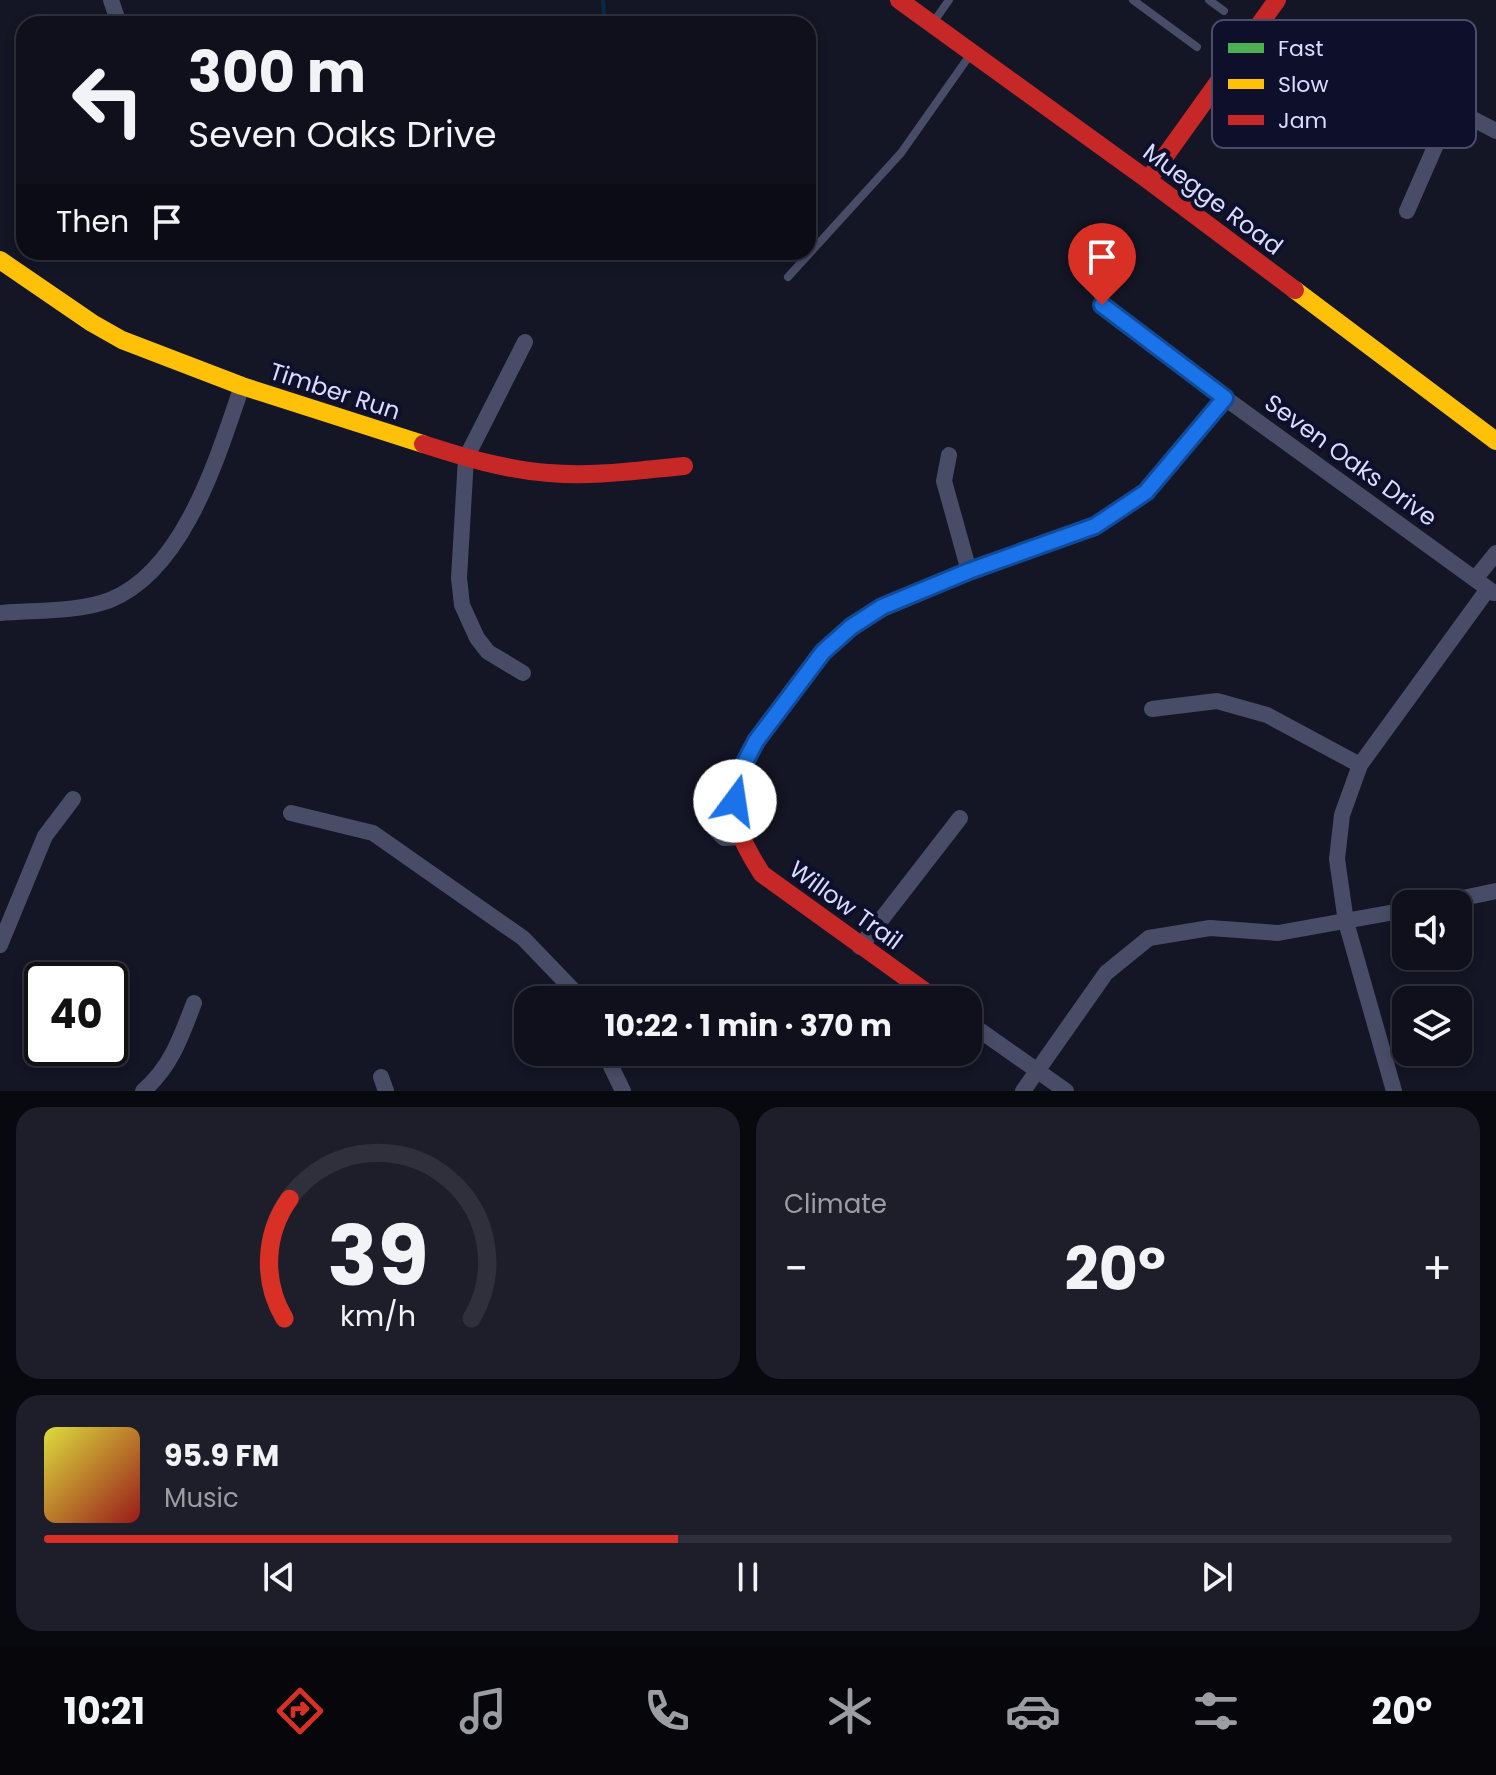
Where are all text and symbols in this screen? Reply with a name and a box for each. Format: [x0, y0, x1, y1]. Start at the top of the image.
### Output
legend [1212, 20, 1476, 148]
text: 300 m [188, 33, 366, 112]
text: Fast [1278, 33, 1323, 64]
icon: left [56, 48, 160, 152]
text: Slow [1278, 69, 1328, 100]
text: Jam [1278, 105, 1327, 136]
text: Seven Oaks Drive [188, 109, 496, 160]
street label: Muegge Road [1136, 136, 1290, 262]
text: Then [56, 200, 129, 243]
icon: arrive [145, 200, 189, 244]
pin [1068, 223, 1136, 305]
icon: arrive [1080, 235, 1124, 279]
street label: Timber Run [266, 354, 404, 428]
street label: Seven Oaks Drive [1258, 386, 1444, 534]
position arrow [693, 759, 777, 843]
street label: Willow Trail [783, 853, 909, 957]
map controls [1392, 890, 1472, 1066]
button: sound [1392, 890, 1472, 970]
speed limit sign: 40 [24, 962, 128, 1066]
button: layers [1392, 986, 1472, 1066]
text: 10:22 · 1 min · 370 m [604, 1004, 892, 1047]
text: Climate [784, 1186, 887, 1222]
text: 39 [327, 1198, 429, 1314]
text: 20° [1065, 1227, 1166, 1311]
text: − [784, 1238, 808, 1299]
text: + [1422, 1238, 1452, 1299]
text: km/h [340, 1296, 416, 1336]
text: 95.9 FM [164, 1434, 279, 1477]
text: Music [164, 1480, 239, 1516]
icon: previous [257, 1555, 301, 1599]
icon: pause [726, 1555, 770, 1599]
icon: next [1195, 1555, 1239, 1599]
icon: directions [272, 1683, 328, 1739]
icon: music [455, 1683, 511, 1739]
icon: phone [639, 1683, 695, 1739]
icon: climate [822, 1683, 878, 1739]
icon: car [1005, 1683, 1061, 1739]
icon: filters [1188, 1683, 1244, 1739]
text: 10:21 [64, 1686, 145, 1737]
text: 20° [1372, 1686, 1432, 1737]

